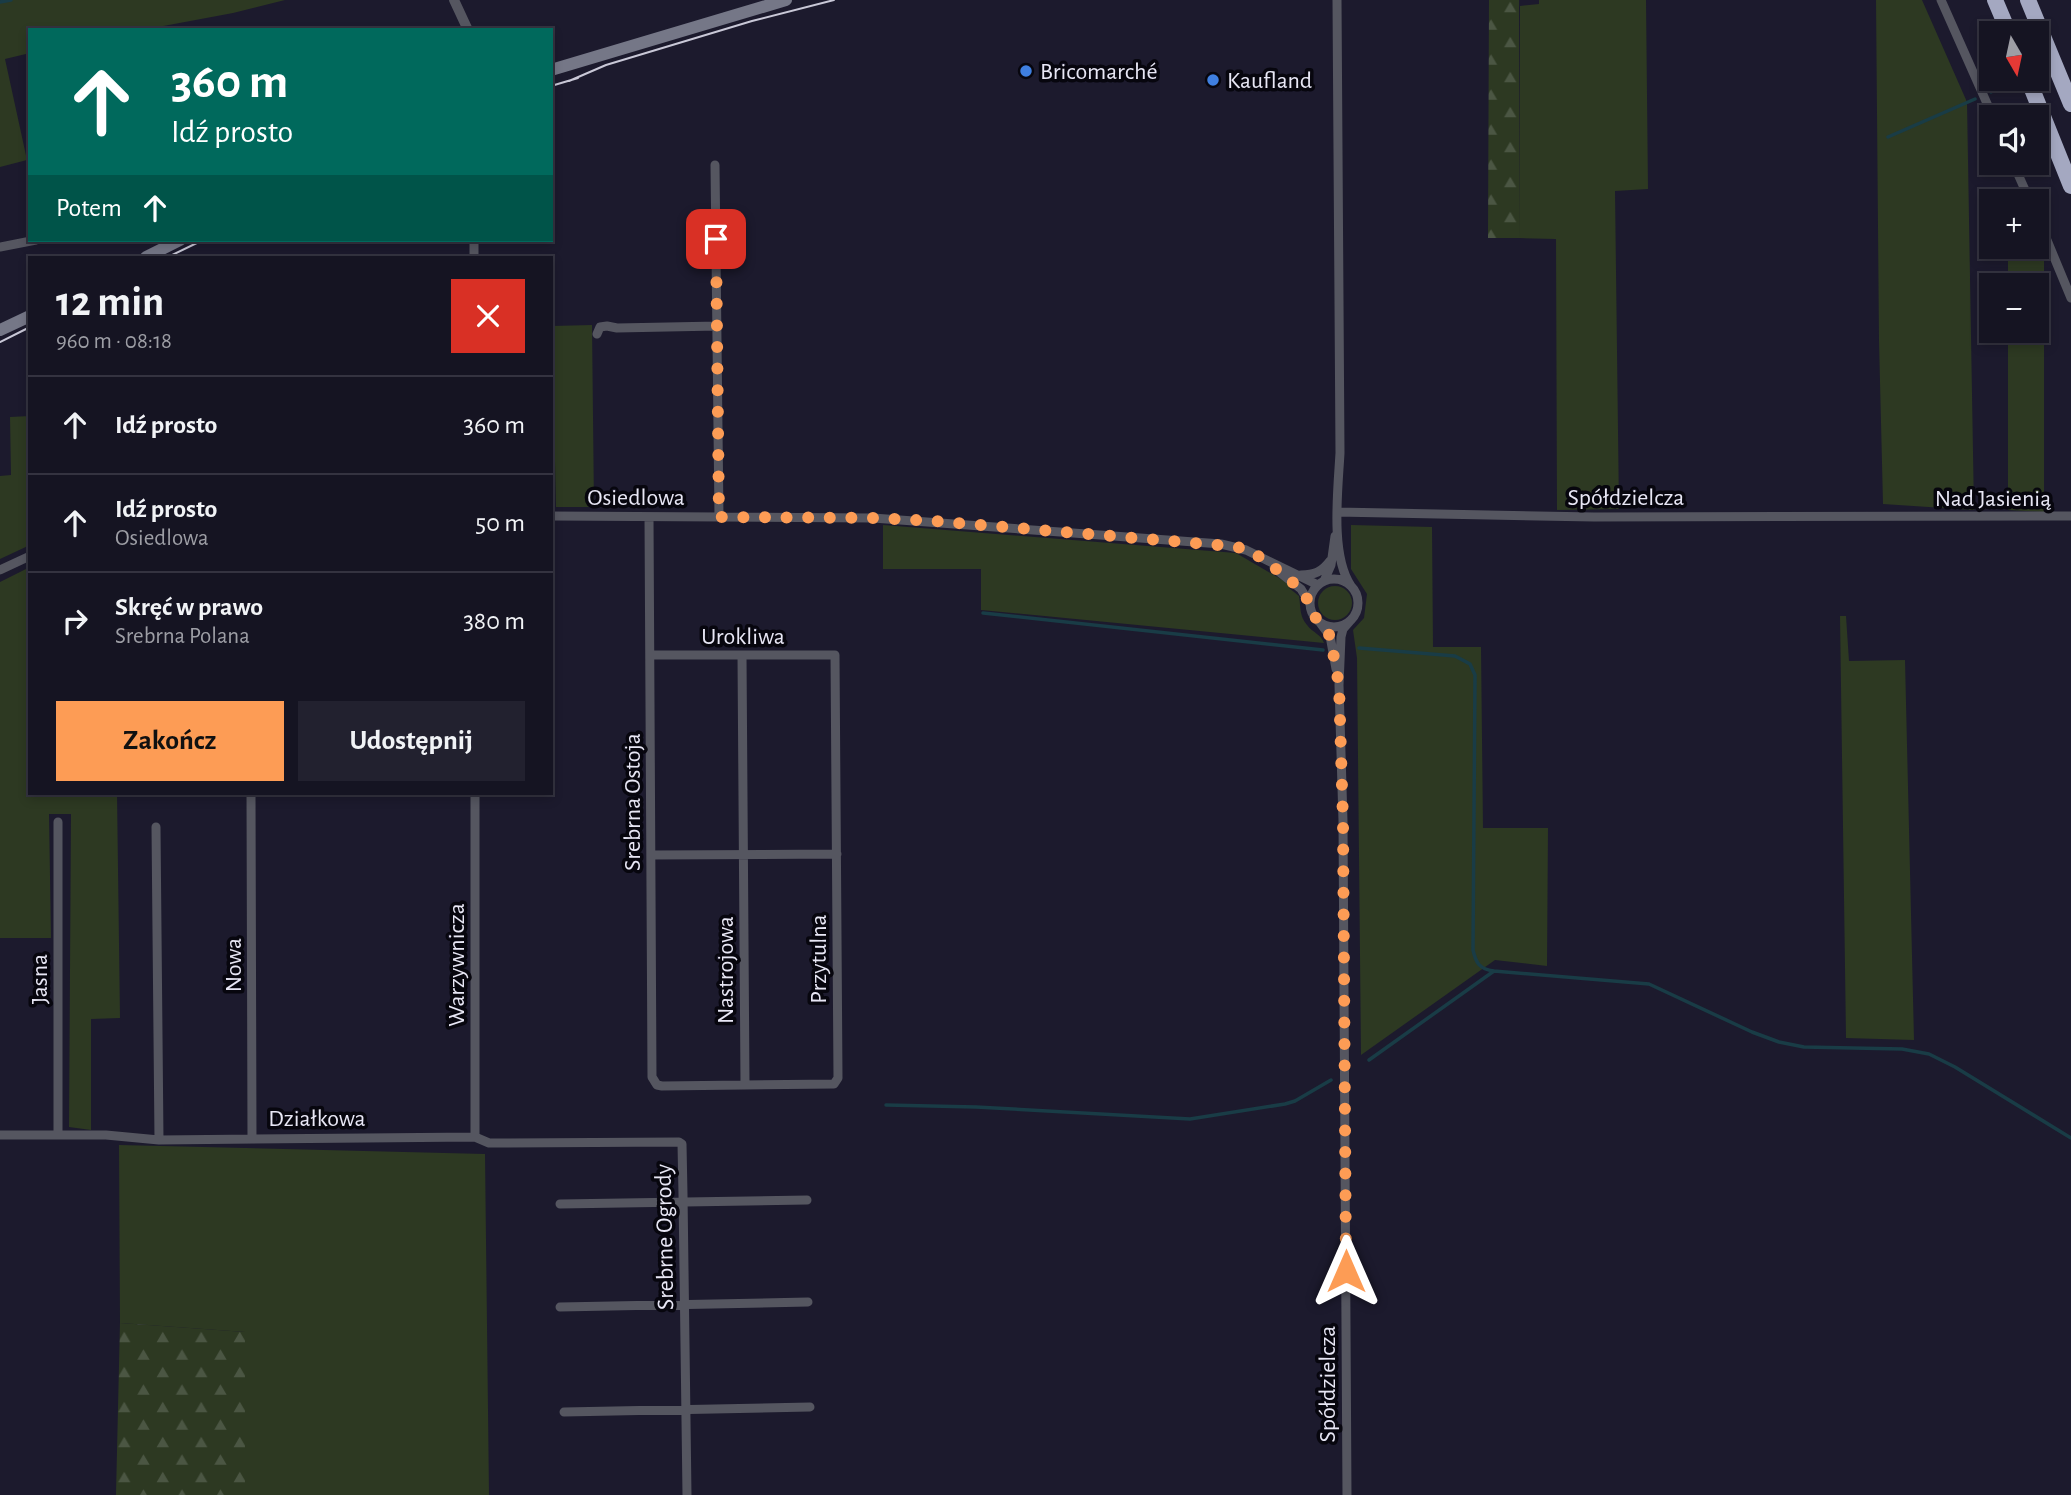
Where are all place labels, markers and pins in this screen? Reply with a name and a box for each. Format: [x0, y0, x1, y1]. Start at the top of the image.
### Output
place label: Bricomarché [1040, 60, 1158, 84]
marker: Bricomarché [1018, 63, 1034, 79]
place label: Kaufland [1227, 69, 1312, 93]
marker: Kaufland [1205, 72, 1221, 88]
pin [686, 209, 746, 269]

